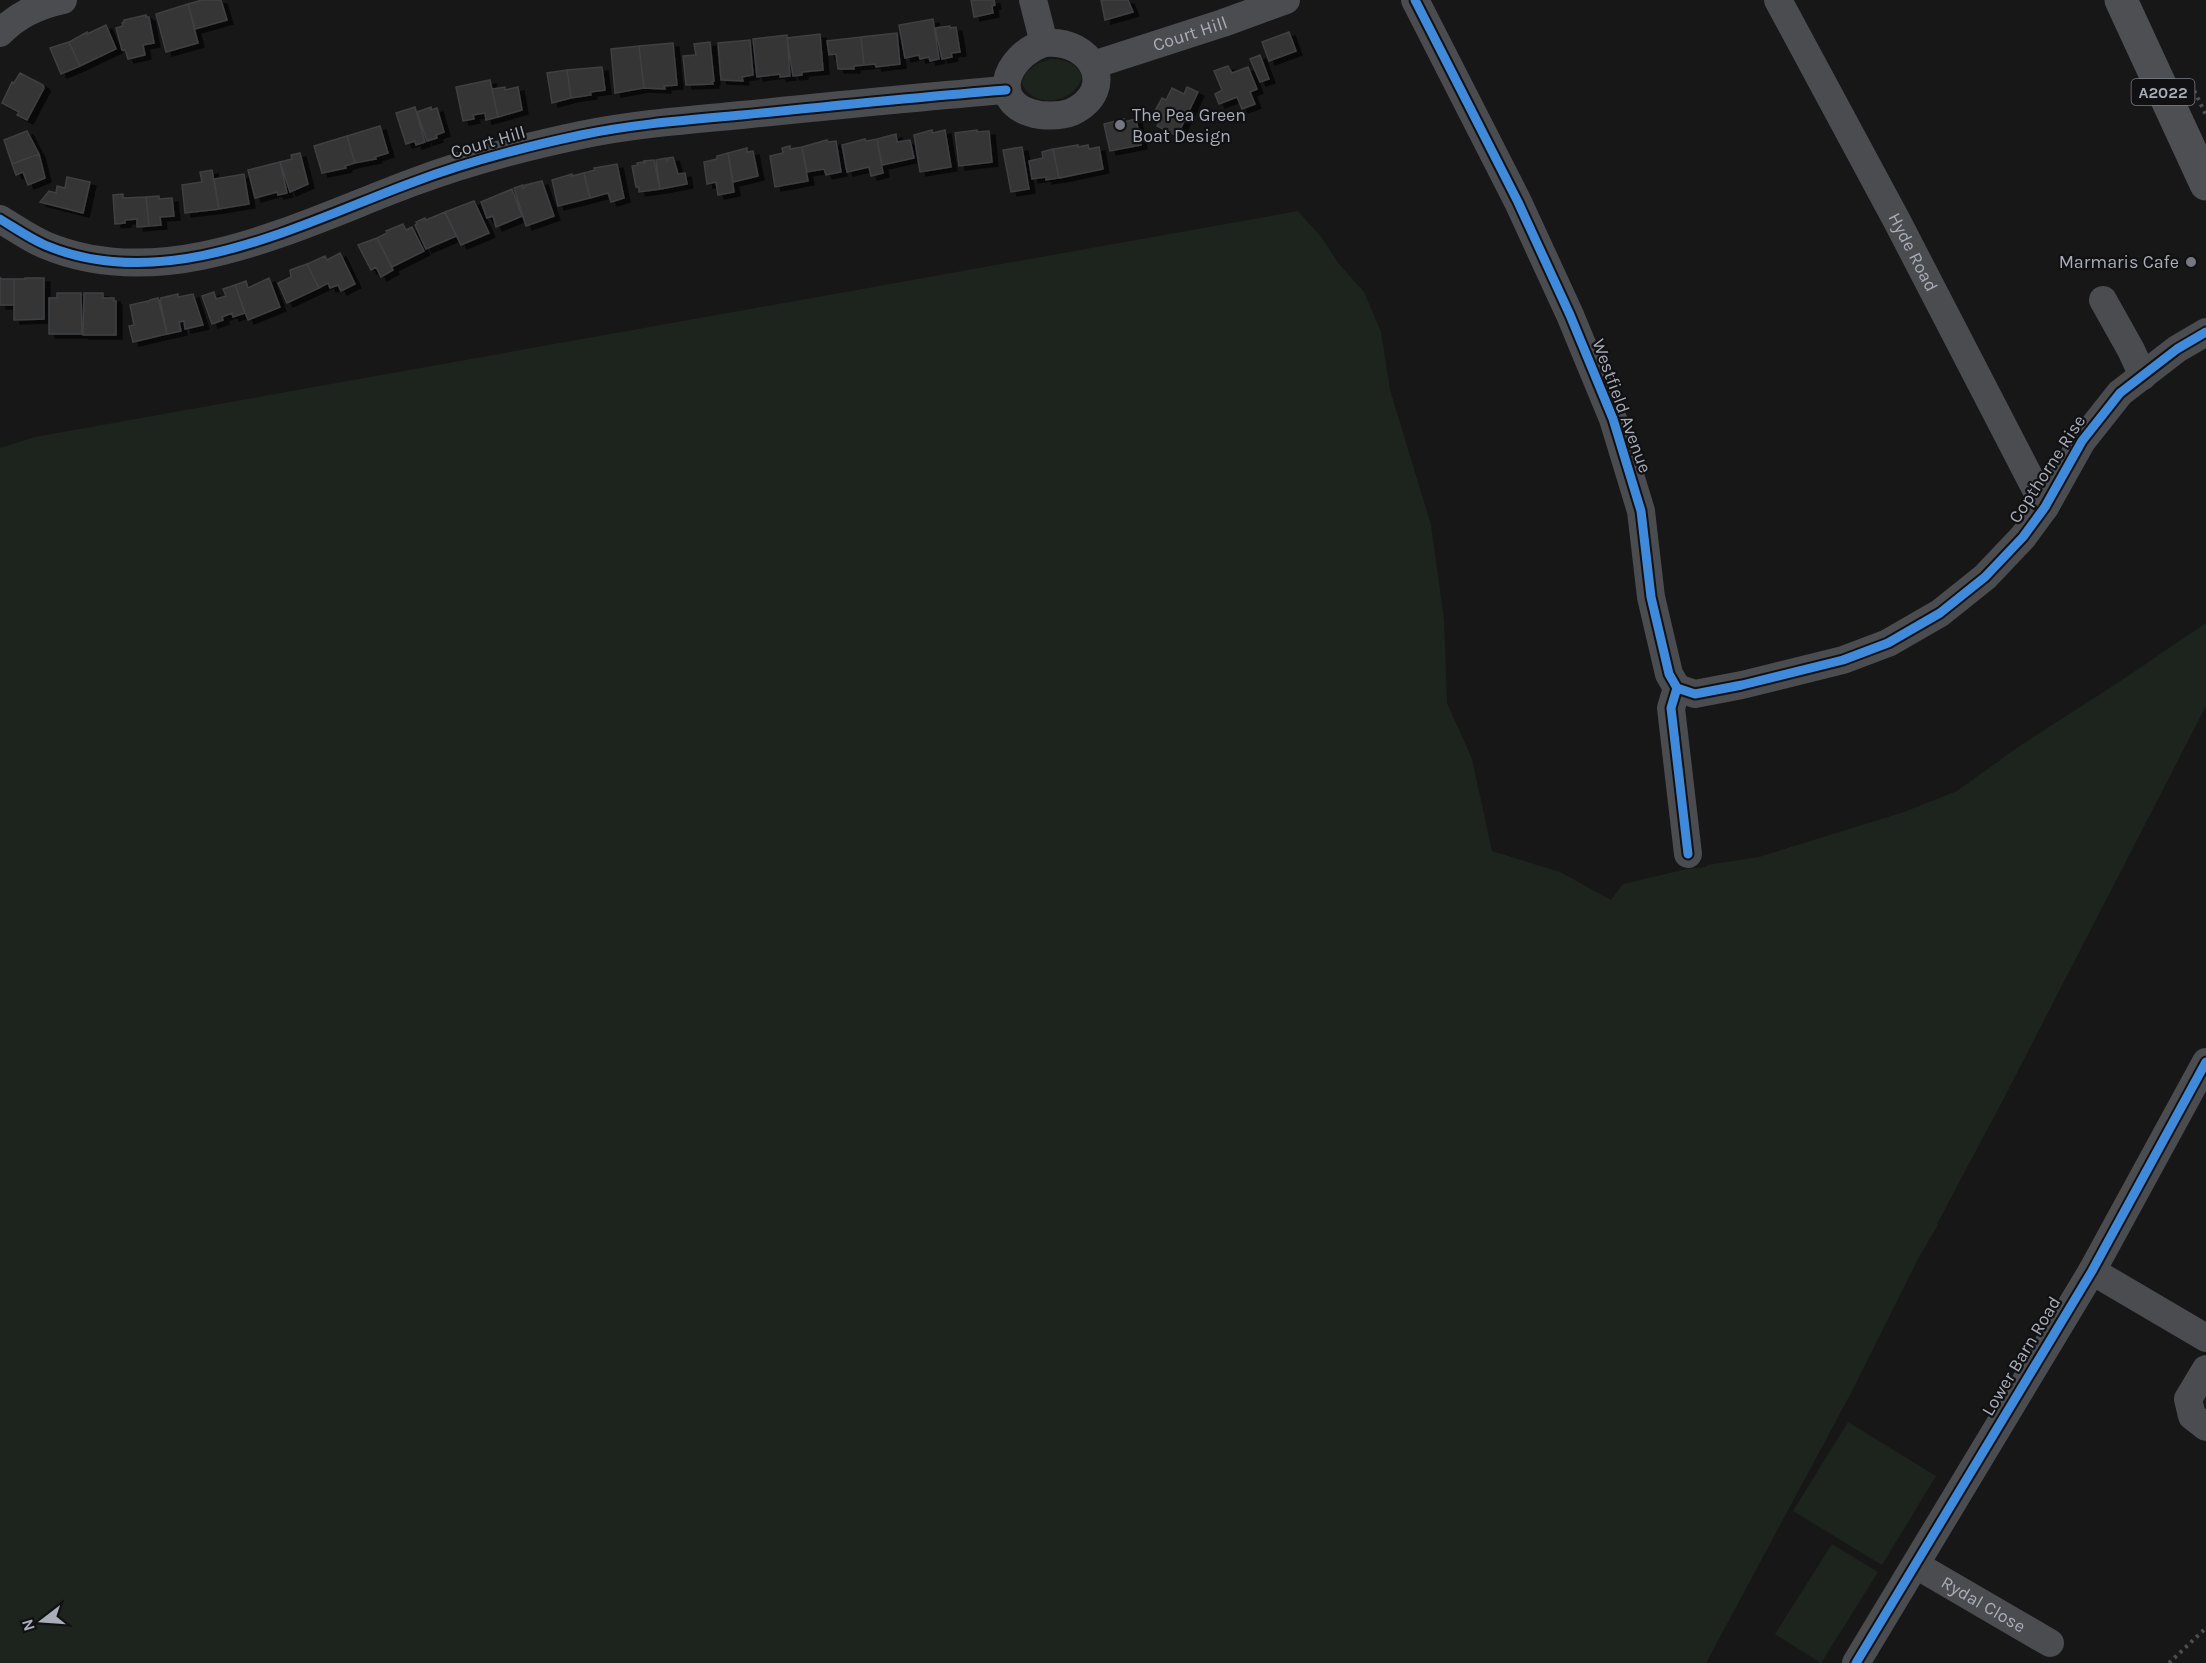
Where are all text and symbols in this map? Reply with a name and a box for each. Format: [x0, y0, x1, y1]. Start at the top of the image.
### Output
street label: Court Hill [1150, 11, 1230, 56]
road number: A2022 [2132, 79, 2194, 105]
place label: The Pea Green Boat Design [1132, 104, 1246, 147]
marker: The Pea Green Boat Design [1113, 118, 1127, 132]
street label: Court Hill [448, 121, 528, 163]
street label: Hyde Road [1883, 209, 1943, 295]
place label: Marmaris Cafe [2059, 251, 2179, 273]
marker: Marmaris Cafe [2184, 255, 2198, 269]
street label: Westfield Avenue [1588, 336, 1656, 476]
street label: Copthorne Rise [2004, 411, 2090, 527]
street label: Lower Barn Road [1977, 1292, 2065, 1420]
street label: Rydal Close [1937, 1571, 2030, 1637]
north arrow [12, 1591, 72, 1651]
text: N [17, 1617, 39, 1634]

